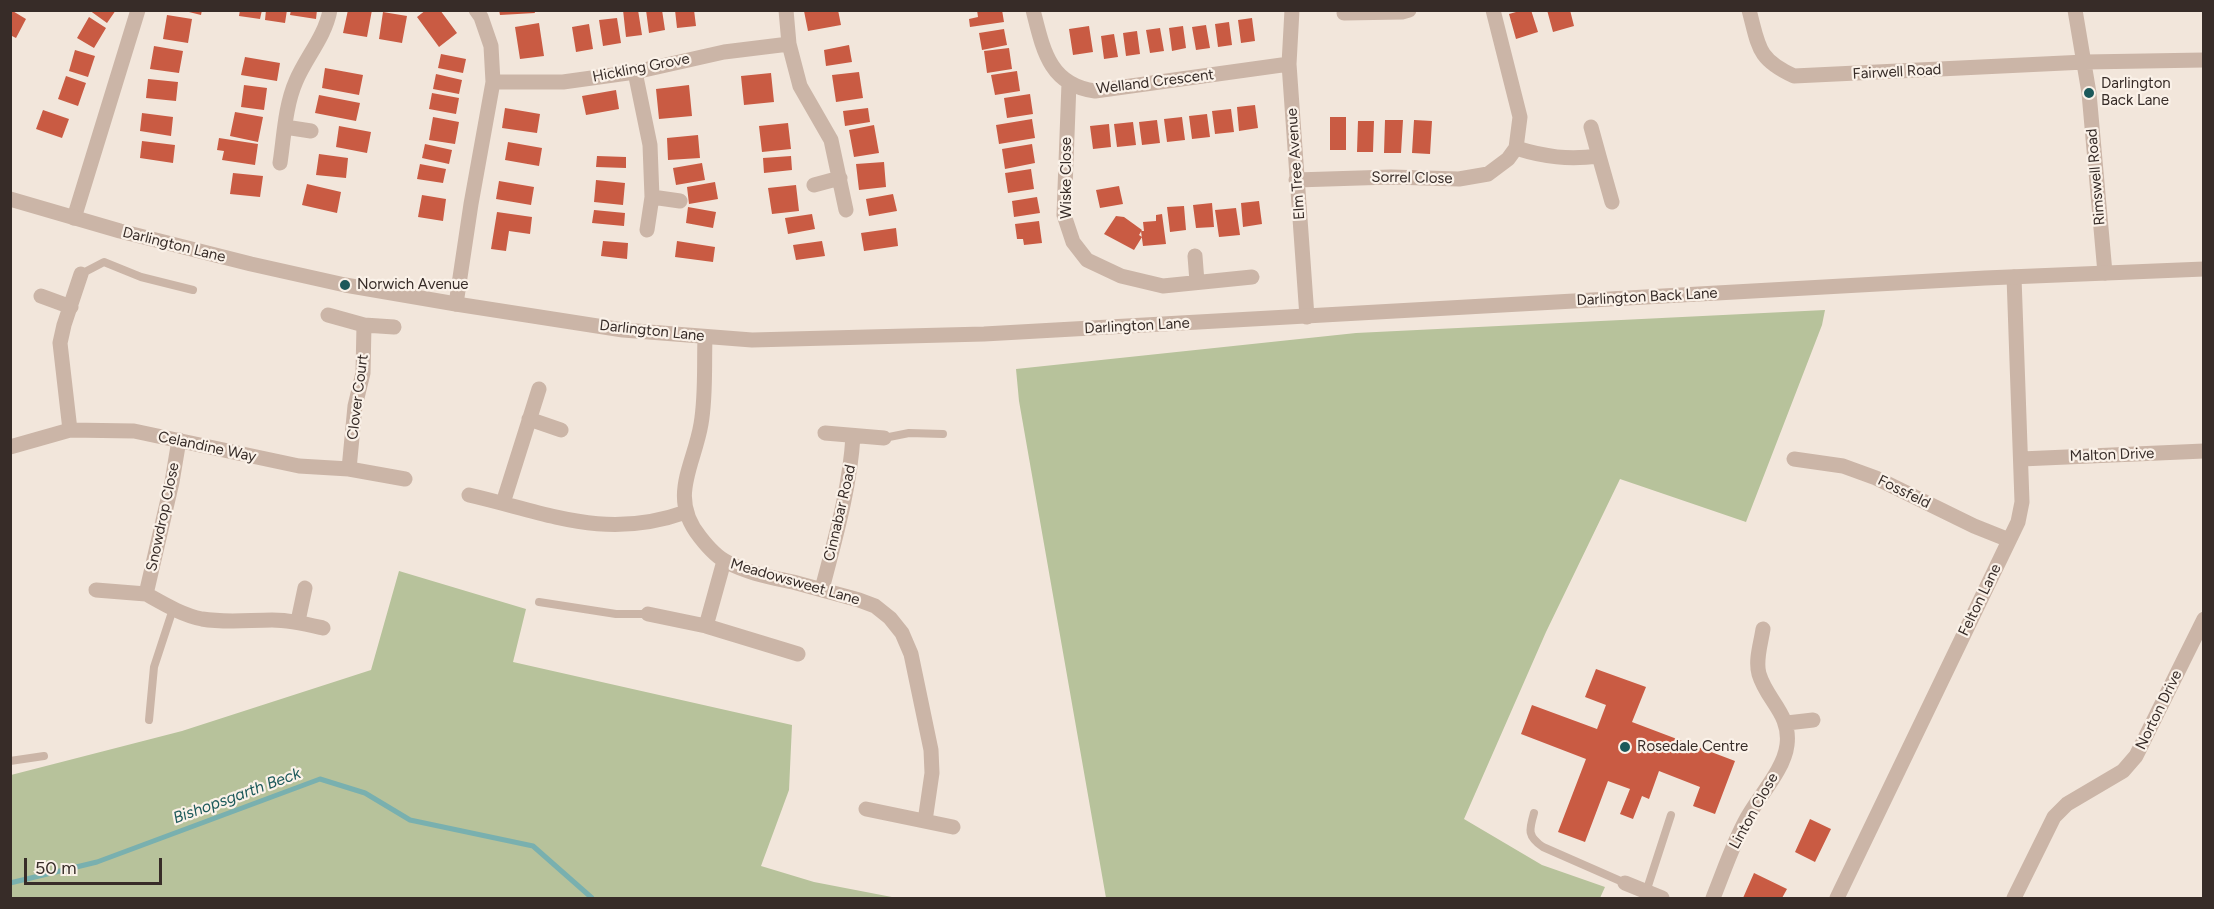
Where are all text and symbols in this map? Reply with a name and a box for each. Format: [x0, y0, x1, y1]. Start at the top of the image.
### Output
street label: Hickling Grove [591, 50, 691, 86]
street label: Fairwell Road [1852, 61, 1942, 83]
street label: Welland Crescent [1095, 66, 1215, 98]
place label: Darlington Back Lane [2101, 75, 2171, 110]
marker: Darlington Back Lane [2082, 86, 2096, 100]
street label: Elm Tree Avenue [1283, 107, 1309, 221]
street label: Rimswell Road [2083, 128, 2109, 226]
street label: Wiske Close [1058, 137, 1076, 219]
street label: Sorrel Close [1371, 168, 1453, 188]
street label: Darlington Lane [121, 224, 227, 266]
place label: Norwich Avenue [357, 276, 469, 294]
marker: Norwich Avenue [338, 278, 352, 292]
street label: Darlington Back Lane [1576, 284, 1718, 310]
street label: Darlington Lane [1084, 314, 1190, 338]
street label: Darlington Lane [599, 317, 705, 345]
street label: Clover Court [344, 353, 372, 441]
street label: Celandine Way [156, 428, 258, 466]
street label: Malton Drive [2069, 445, 2155, 465]
street label: Snowdrop Close [143, 461, 183, 573]
street label: Cinnabar Road [820, 463, 860, 563]
street label: Fossfeld [1875, 472, 1933, 512]
street label: Meadowsweet Lane [728, 555, 862, 609]
street label: Felton Lane [1955, 561, 2005, 639]
street label: Norton Drive [2132, 667, 2186, 753]
place label: Rosedale Centre [1637, 738, 1748, 756]
marker: Rosedale Centre [1618, 740, 1632, 754]
water label: Bishopsgarth Beck [171, 764, 303, 828]
street label: Linton Close [1726, 770, 1782, 852]
scale bar [27, 846, 165, 884]
text: 50 m [35, 857, 77, 879]

